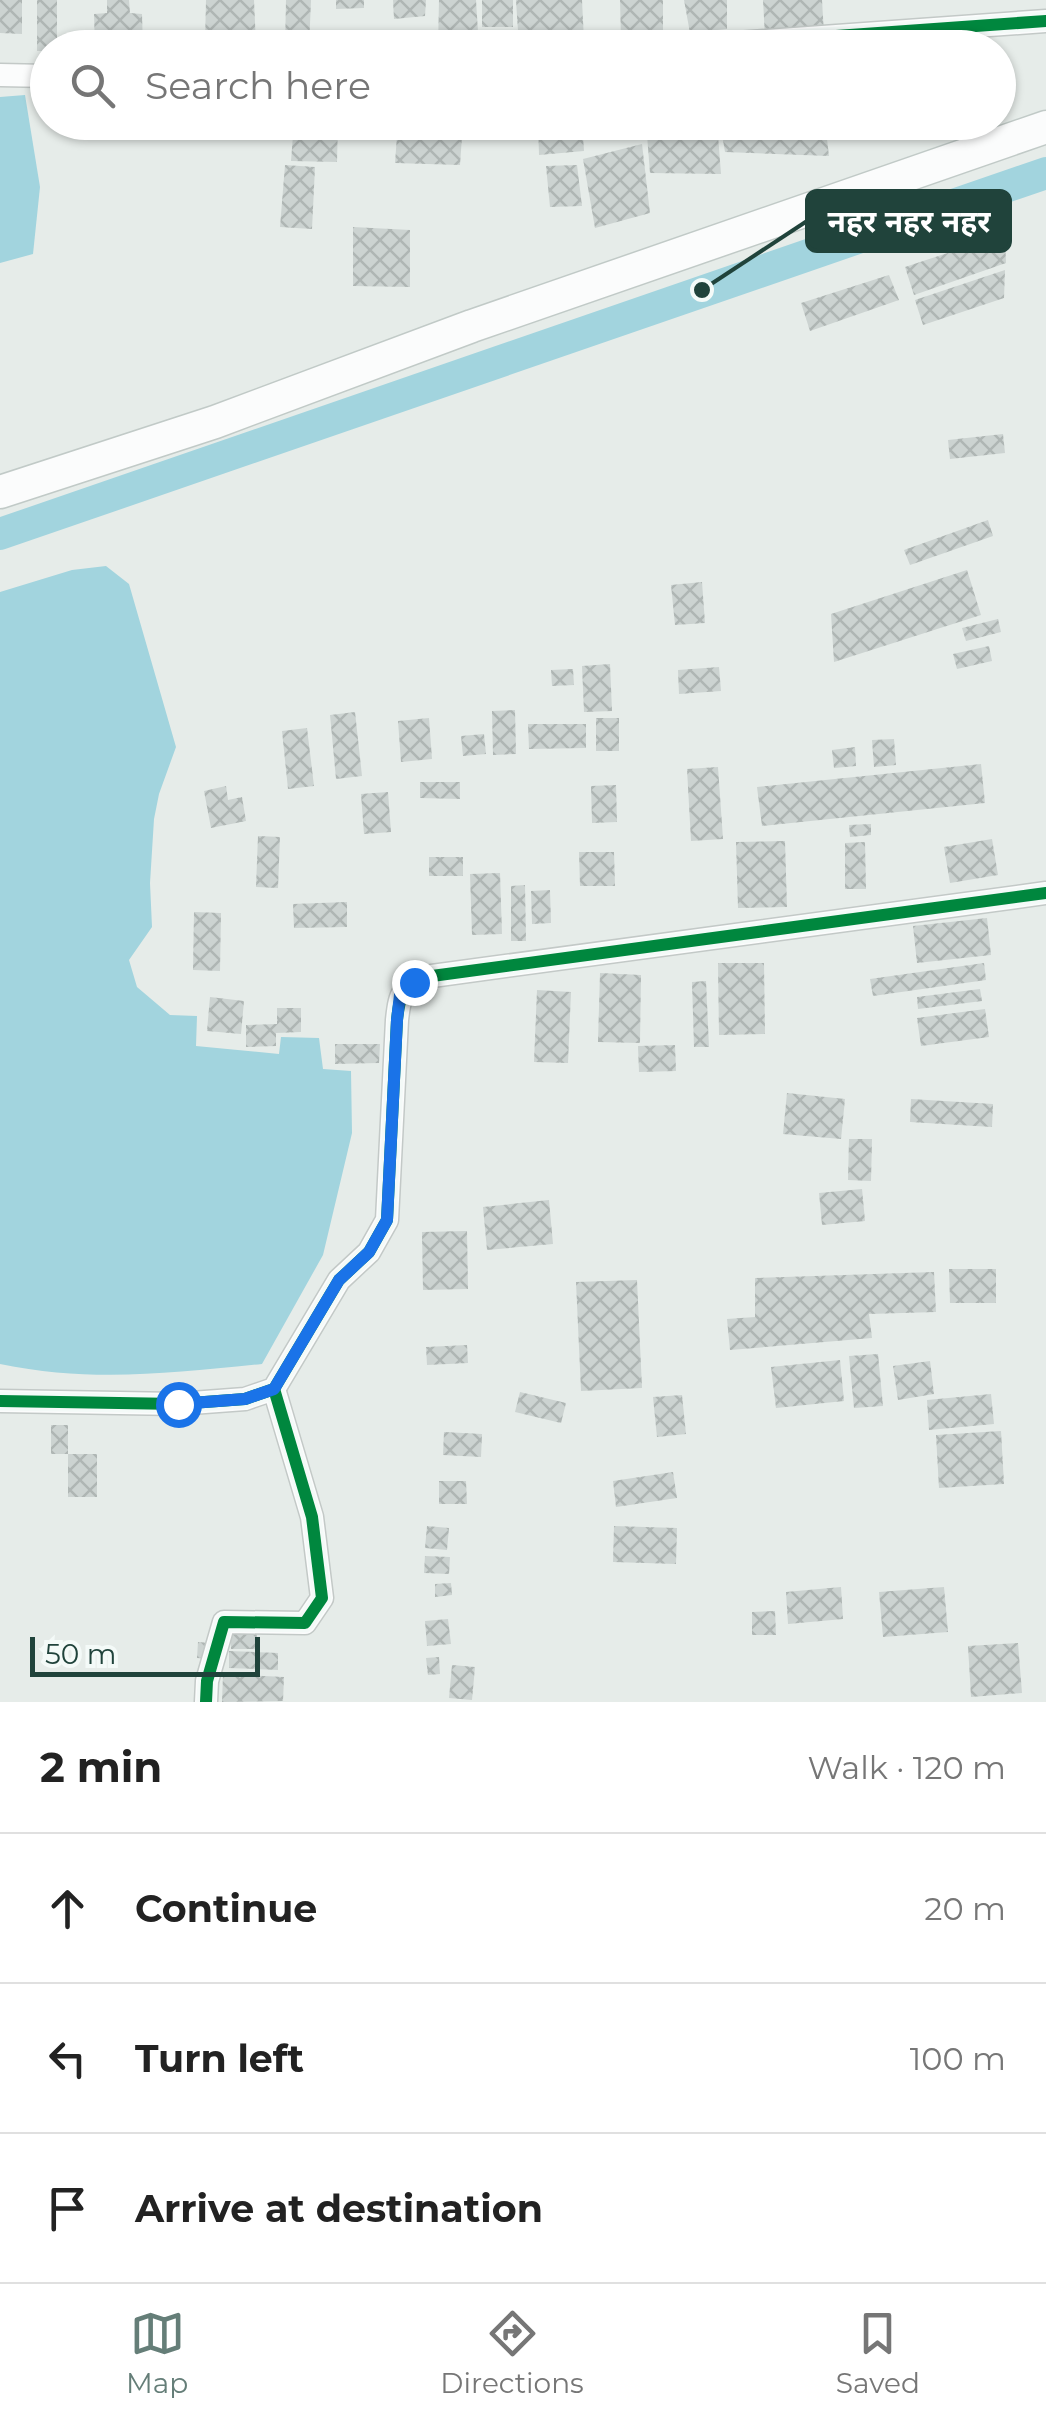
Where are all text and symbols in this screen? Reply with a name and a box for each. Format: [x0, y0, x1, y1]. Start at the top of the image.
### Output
search box [30, 30, 1016, 140]
icon: search [65, 58, 120, 113]
text: Search here [145, 62, 371, 109]
callout: नहर नहर नहर [807, 191, 1010, 251]
text: नहर नहर नहर [828, 203, 991, 240]
route end [392, 960, 438, 1006]
route start [156, 1382, 202, 1428]
scale bar [30, 1632, 260, 1676]
text: 50 m [45, 1637, 116, 1671]
text: 2 min [40, 1741, 162, 1793]
text: Walk · 120 m [808, 1748, 1006, 1787]
icon: ahead [40, 1881, 95, 1936]
text: Continue [135, 1885, 317, 1932]
text: 20 m [924, 1889, 1006, 1928]
icon: left [40, 2031, 95, 2086]
text: Turn left [135, 2035, 304, 2082]
text: 100 m [910, 2039, 1006, 2078]
icon: arrive [40, 2181, 95, 2236]
text: Arrive at destination [135, 2185, 543, 2232]
tab: Map [126, 2306, 188, 2400]
tab: Directions [440, 2306, 584, 2400]
tab: Saved [836, 2306, 920, 2400]

